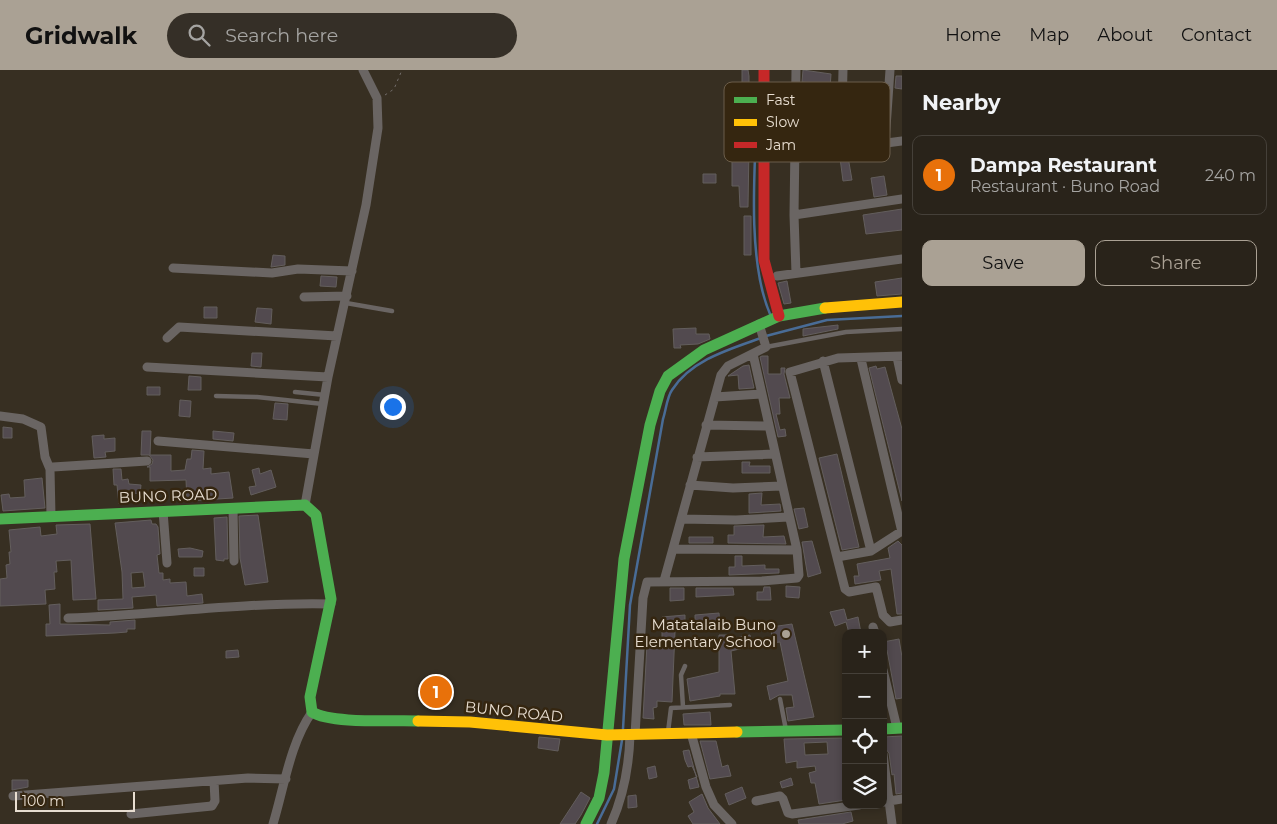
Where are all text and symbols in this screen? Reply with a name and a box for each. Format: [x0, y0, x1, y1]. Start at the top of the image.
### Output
search box [167, 13, 517, 58]
text: Gridwalk [25, 21, 137, 50]
icon: search [185, 21, 213, 49]
text: Search here [225, 24, 338, 47]
text: Home [945, 24, 1001, 46]
text: Map [1029, 24, 1069, 46]
text: About [1097, 24, 1153, 46]
text: Contact [1181, 24, 1252, 46]
legend [724, 82, 890, 162]
text: Nearby [922, 90, 1001, 115]
text: Fast [766, 91, 796, 109]
text: Slow [766, 113, 800, 131]
text: Jam [765, 136, 796, 154]
text: Dampa Restaurant [970, 154, 1157, 177]
text: 1 [936, 166, 942, 185]
text: 240 m [1205, 166, 1256, 185]
text: Restaurant · Buno Road [970, 177, 1160, 196]
button: Save [922, 240, 1085, 286]
button: Share [1095, 240, 1257, 286]
your location [380, 394, 406, 420]
street label: BUNO ROAD [119, 484, 217, 507]
place label: Matatalaib Buno Elementary School [635, 615, 776, 651]
marker: Matatalaib Buno Elementary School [780, 628, 792, 640]
map controls [842, 629, 887, 809]
button: + [842, 629, 887, 674]
pin: 1 [420, 673, 452, 711]
button: − [842, 674, 887, 719]
street label: BUNO ROAD [464, 697, 564, 726]
button: locate [842, 719, 887, 764]
button: layers [842, 764, 887, 809]
scale bar [15, 789, 135, 812]
text: 100 m [22, 792, 64, 810]

